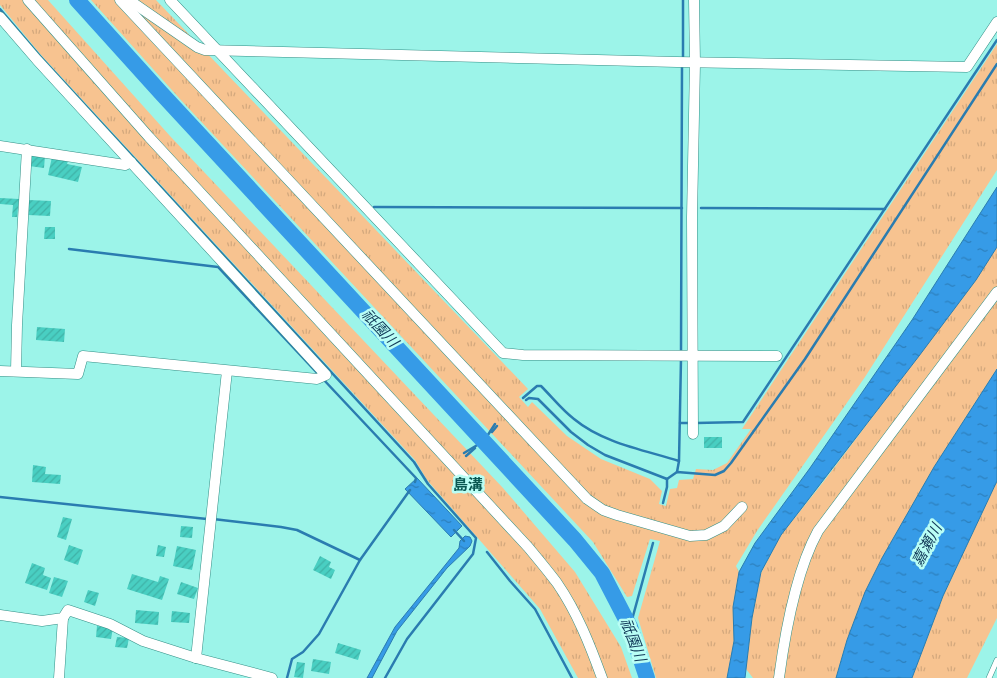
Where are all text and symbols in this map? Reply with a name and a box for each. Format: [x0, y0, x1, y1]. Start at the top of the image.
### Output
water label: 祇園川 [359, 305, 404, 351]
district label: 島溝 [453, 475, 483, 493]
water label: 嘉瀬川 [908, 519, 946, 569]
water label: 祇園川 [617, 615, 651, 666]

